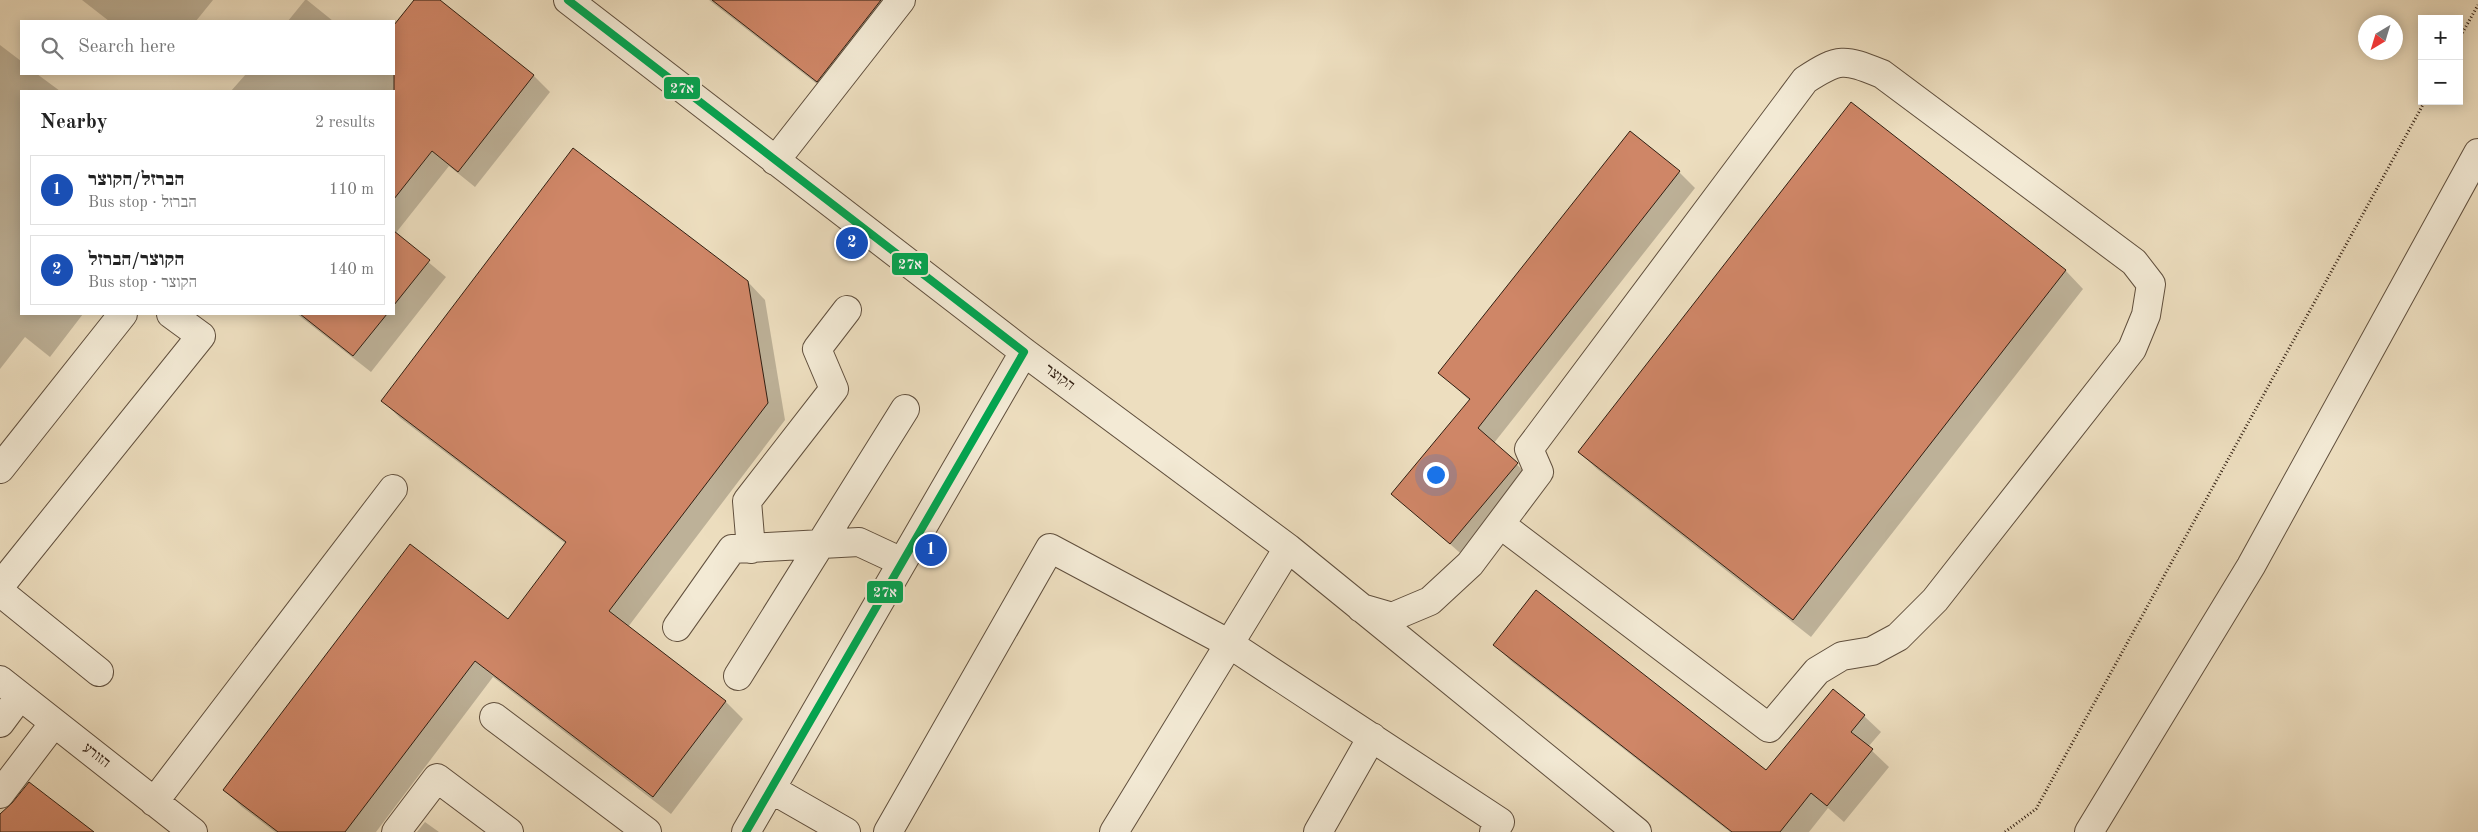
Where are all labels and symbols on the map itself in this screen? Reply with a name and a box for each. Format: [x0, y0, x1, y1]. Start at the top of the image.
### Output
north arrow [2358, 15, 2403, 60]
line badge: 27א [663, 76, 701, 100]
text: 27א [670, 82, 694, 96]
pin: 2 [836, 224, 868, 262]
line badge: 27א [891, 252, 929, 276]
text: 27א [898, 258, 922, 272]
street label: הקוצר [1041, 362, 1077, 394]
your location [1423, 462, 1449, 488]
pin: 1 [915, 531, 947, 569]
line badge: 27א [866, 580, 904, 604]
text: 27א [873, 586, 897, 600]
street label: הזורע [79, 741, 113, 771]

